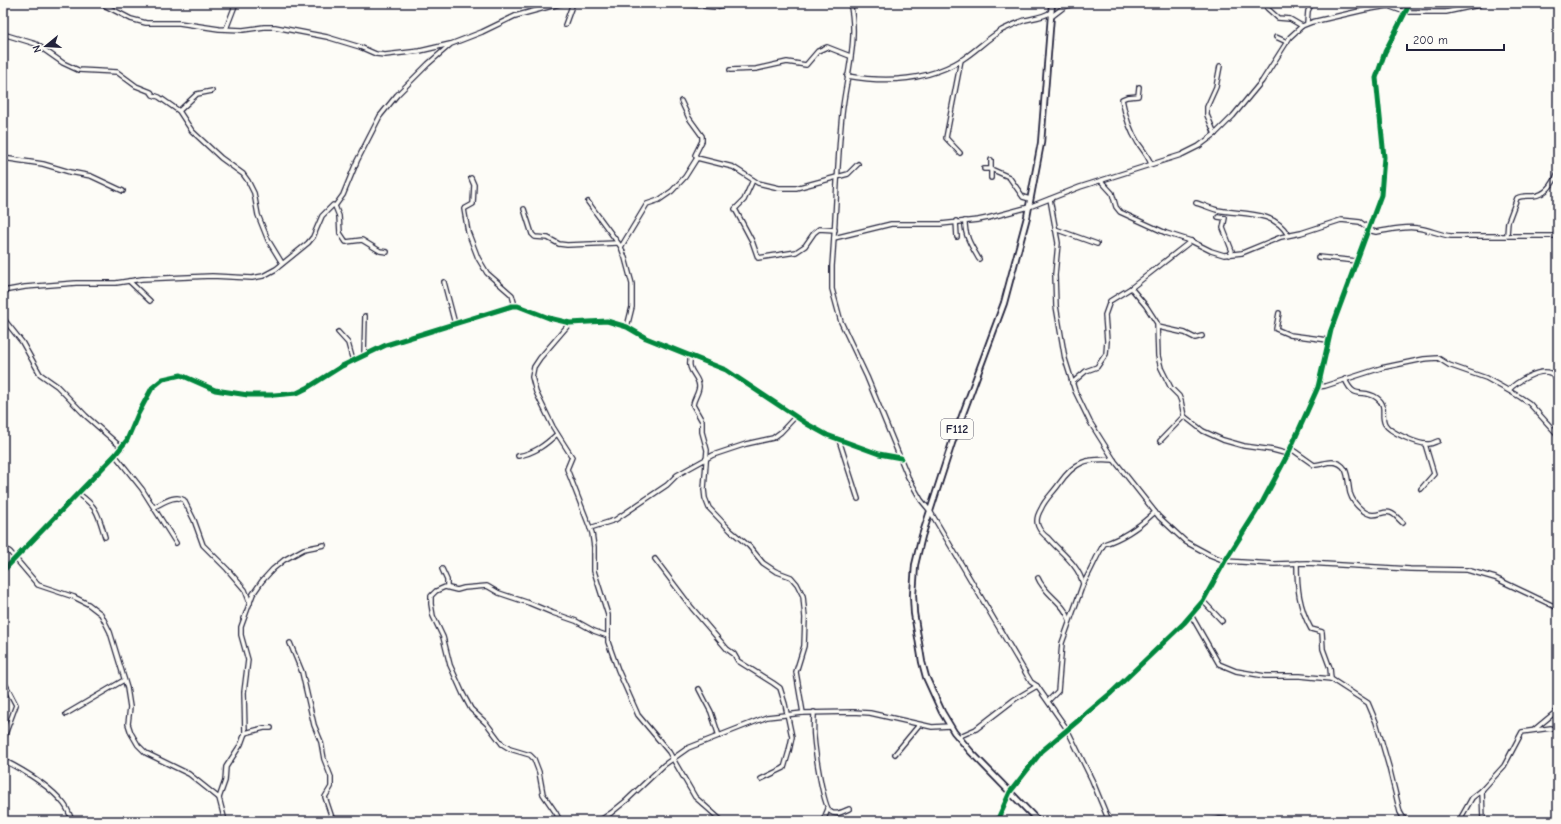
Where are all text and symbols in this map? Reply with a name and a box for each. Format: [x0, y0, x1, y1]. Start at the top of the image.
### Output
north arrow [26, 26, 66, 66]
scale bar [1407, 26, 1504, 52]
text: 200 m [1413, 33, 1448, 47]
text: N [30, 44, 44, 54]
road number: F112 [941, 419, 973, 439]

